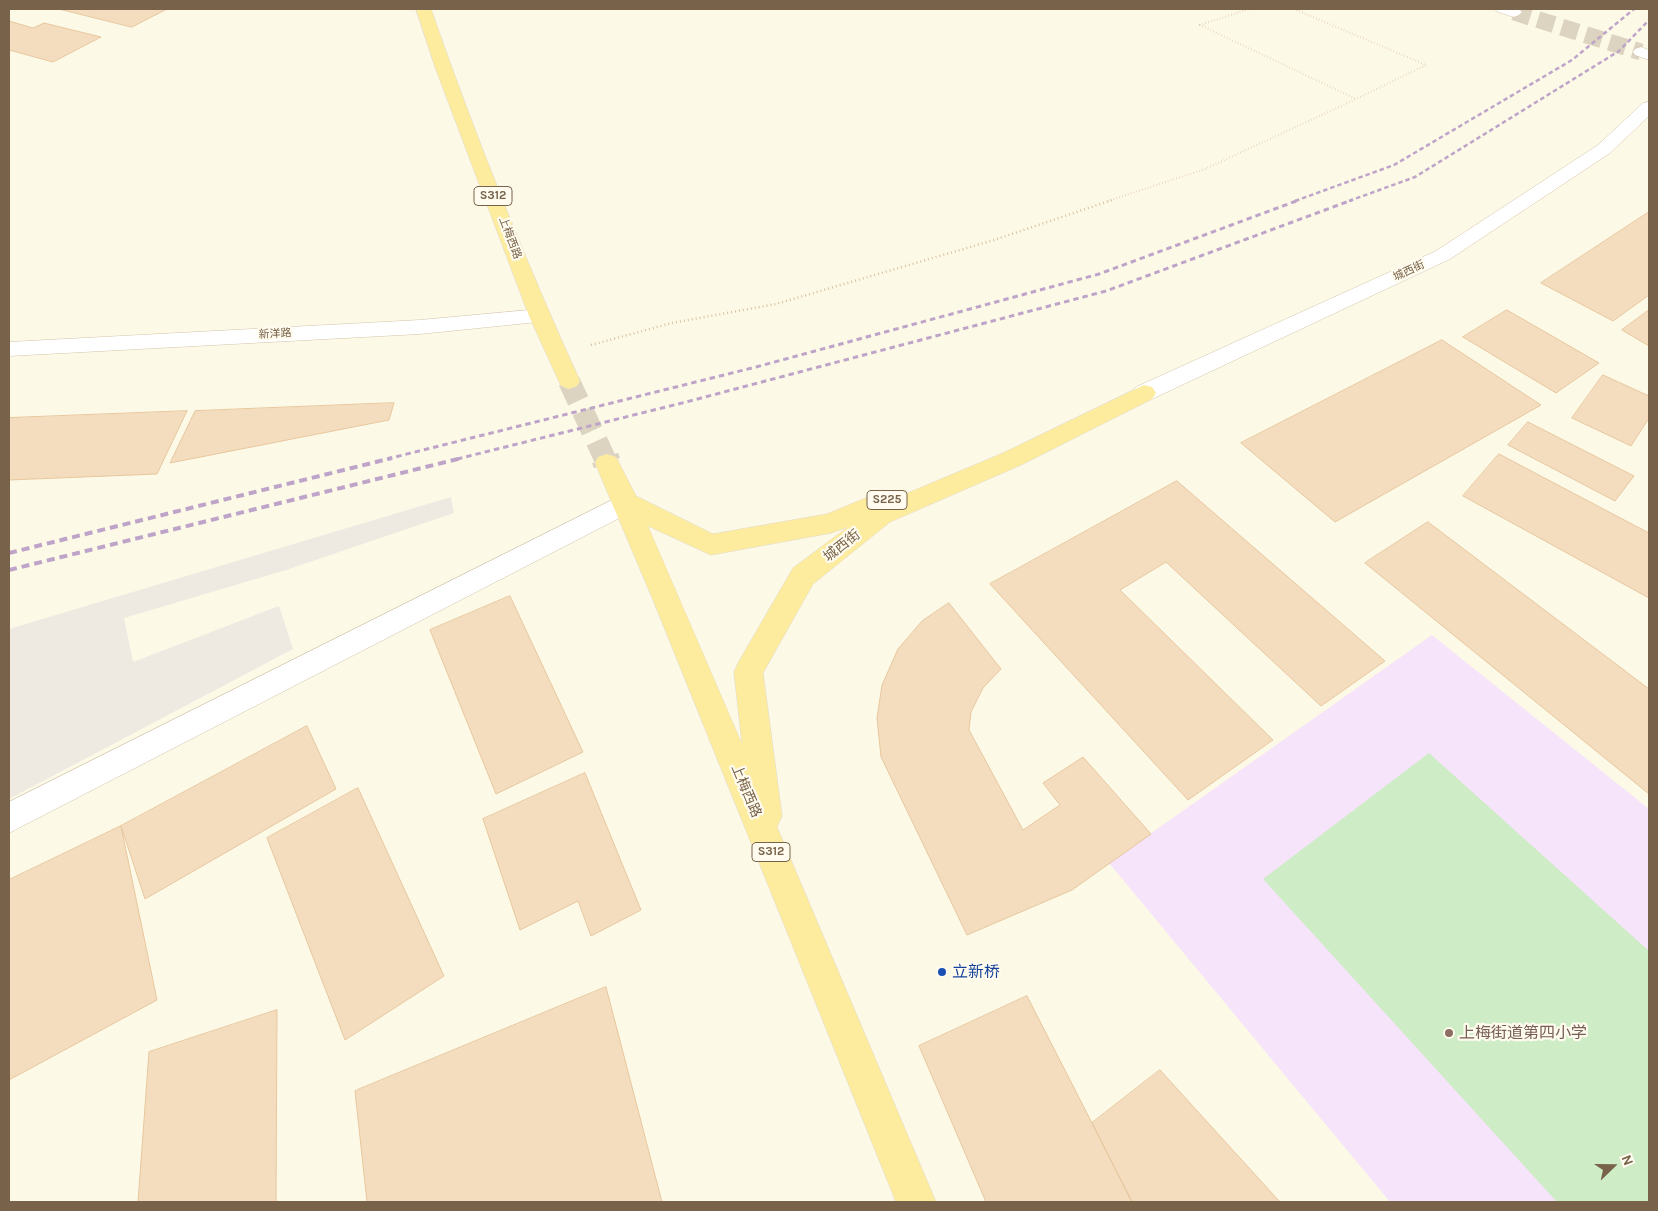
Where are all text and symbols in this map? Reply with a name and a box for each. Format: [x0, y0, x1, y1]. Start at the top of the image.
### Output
road number: S312 [474, 187, 512, 206]
street label: 上梅西路 [496, 215, 524, 261]
street label: 城西街 [1391, 258, 1427, 284]
street label: 新洋路 [258, 327, 292, 341]
road number: S225 [867, 490, 907, 510]
street label: 城西街 [820, 526, 864, 566]
street label: 上梅西路 [727, 762, 765, 820]
road number: S312 [752, 842, 790, 862]
place label: 立新桥 [952, 962, 1000, 982]
marker: 立新桥 [936, 966, 948, 978]
place label: 上梅街道第四小学 [1459, 1023, 1587, 1043]
marker: 上梅街道第四小学 [1443, 1027, 1455, 1039]
north arrow [1588, 1141, 1638, 1191]
text: N [1618, 1152, 1637, 1168]

